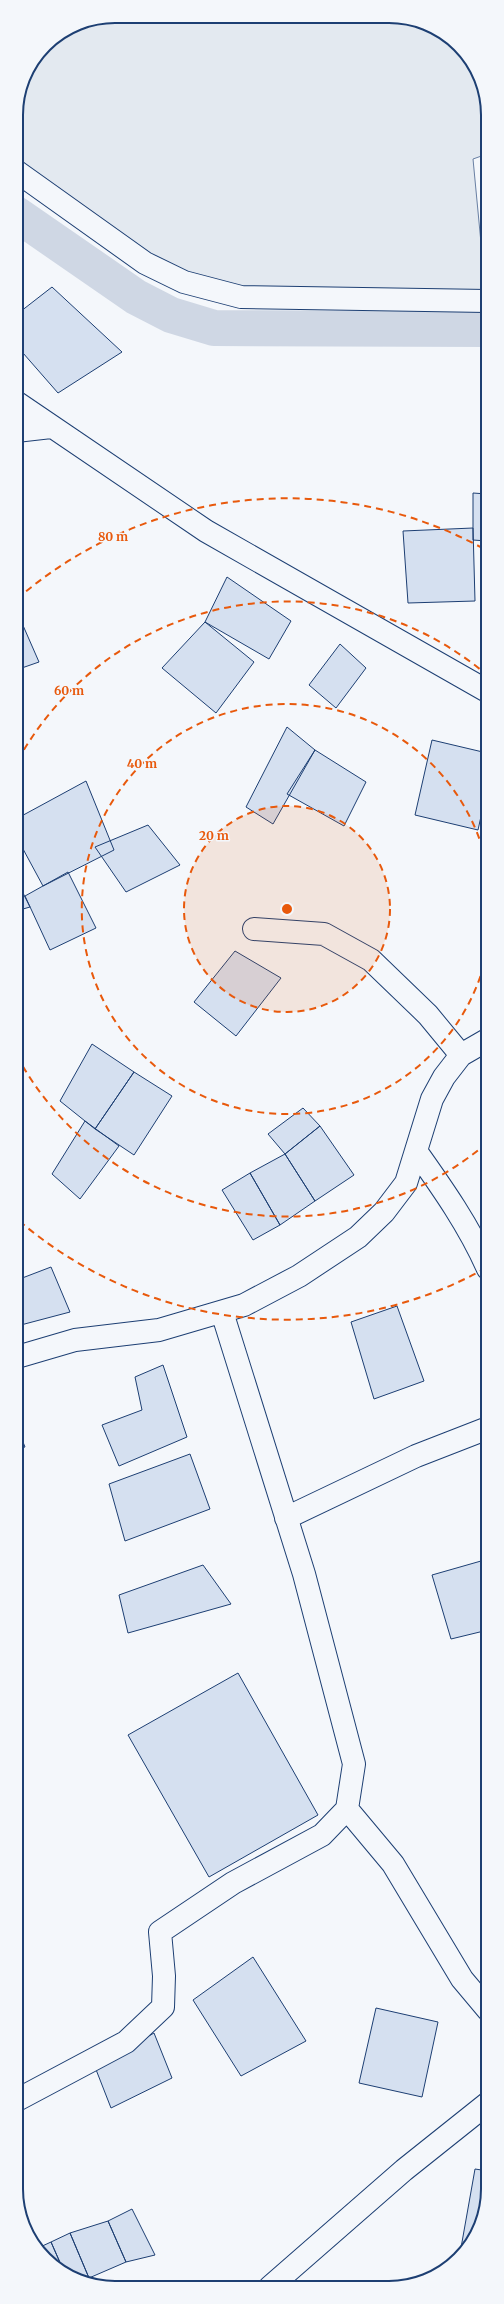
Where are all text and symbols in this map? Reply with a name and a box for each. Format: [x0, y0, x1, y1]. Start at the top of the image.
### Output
text: 80 m [98, 529, 128, 544]
text: 60 m [54, 683, 84, 698]
text: 40 m [127, 756, 157, 771]
text: 20 m [199, 828, 229, 843]
centre of rings [280, 902, 294, 916]

